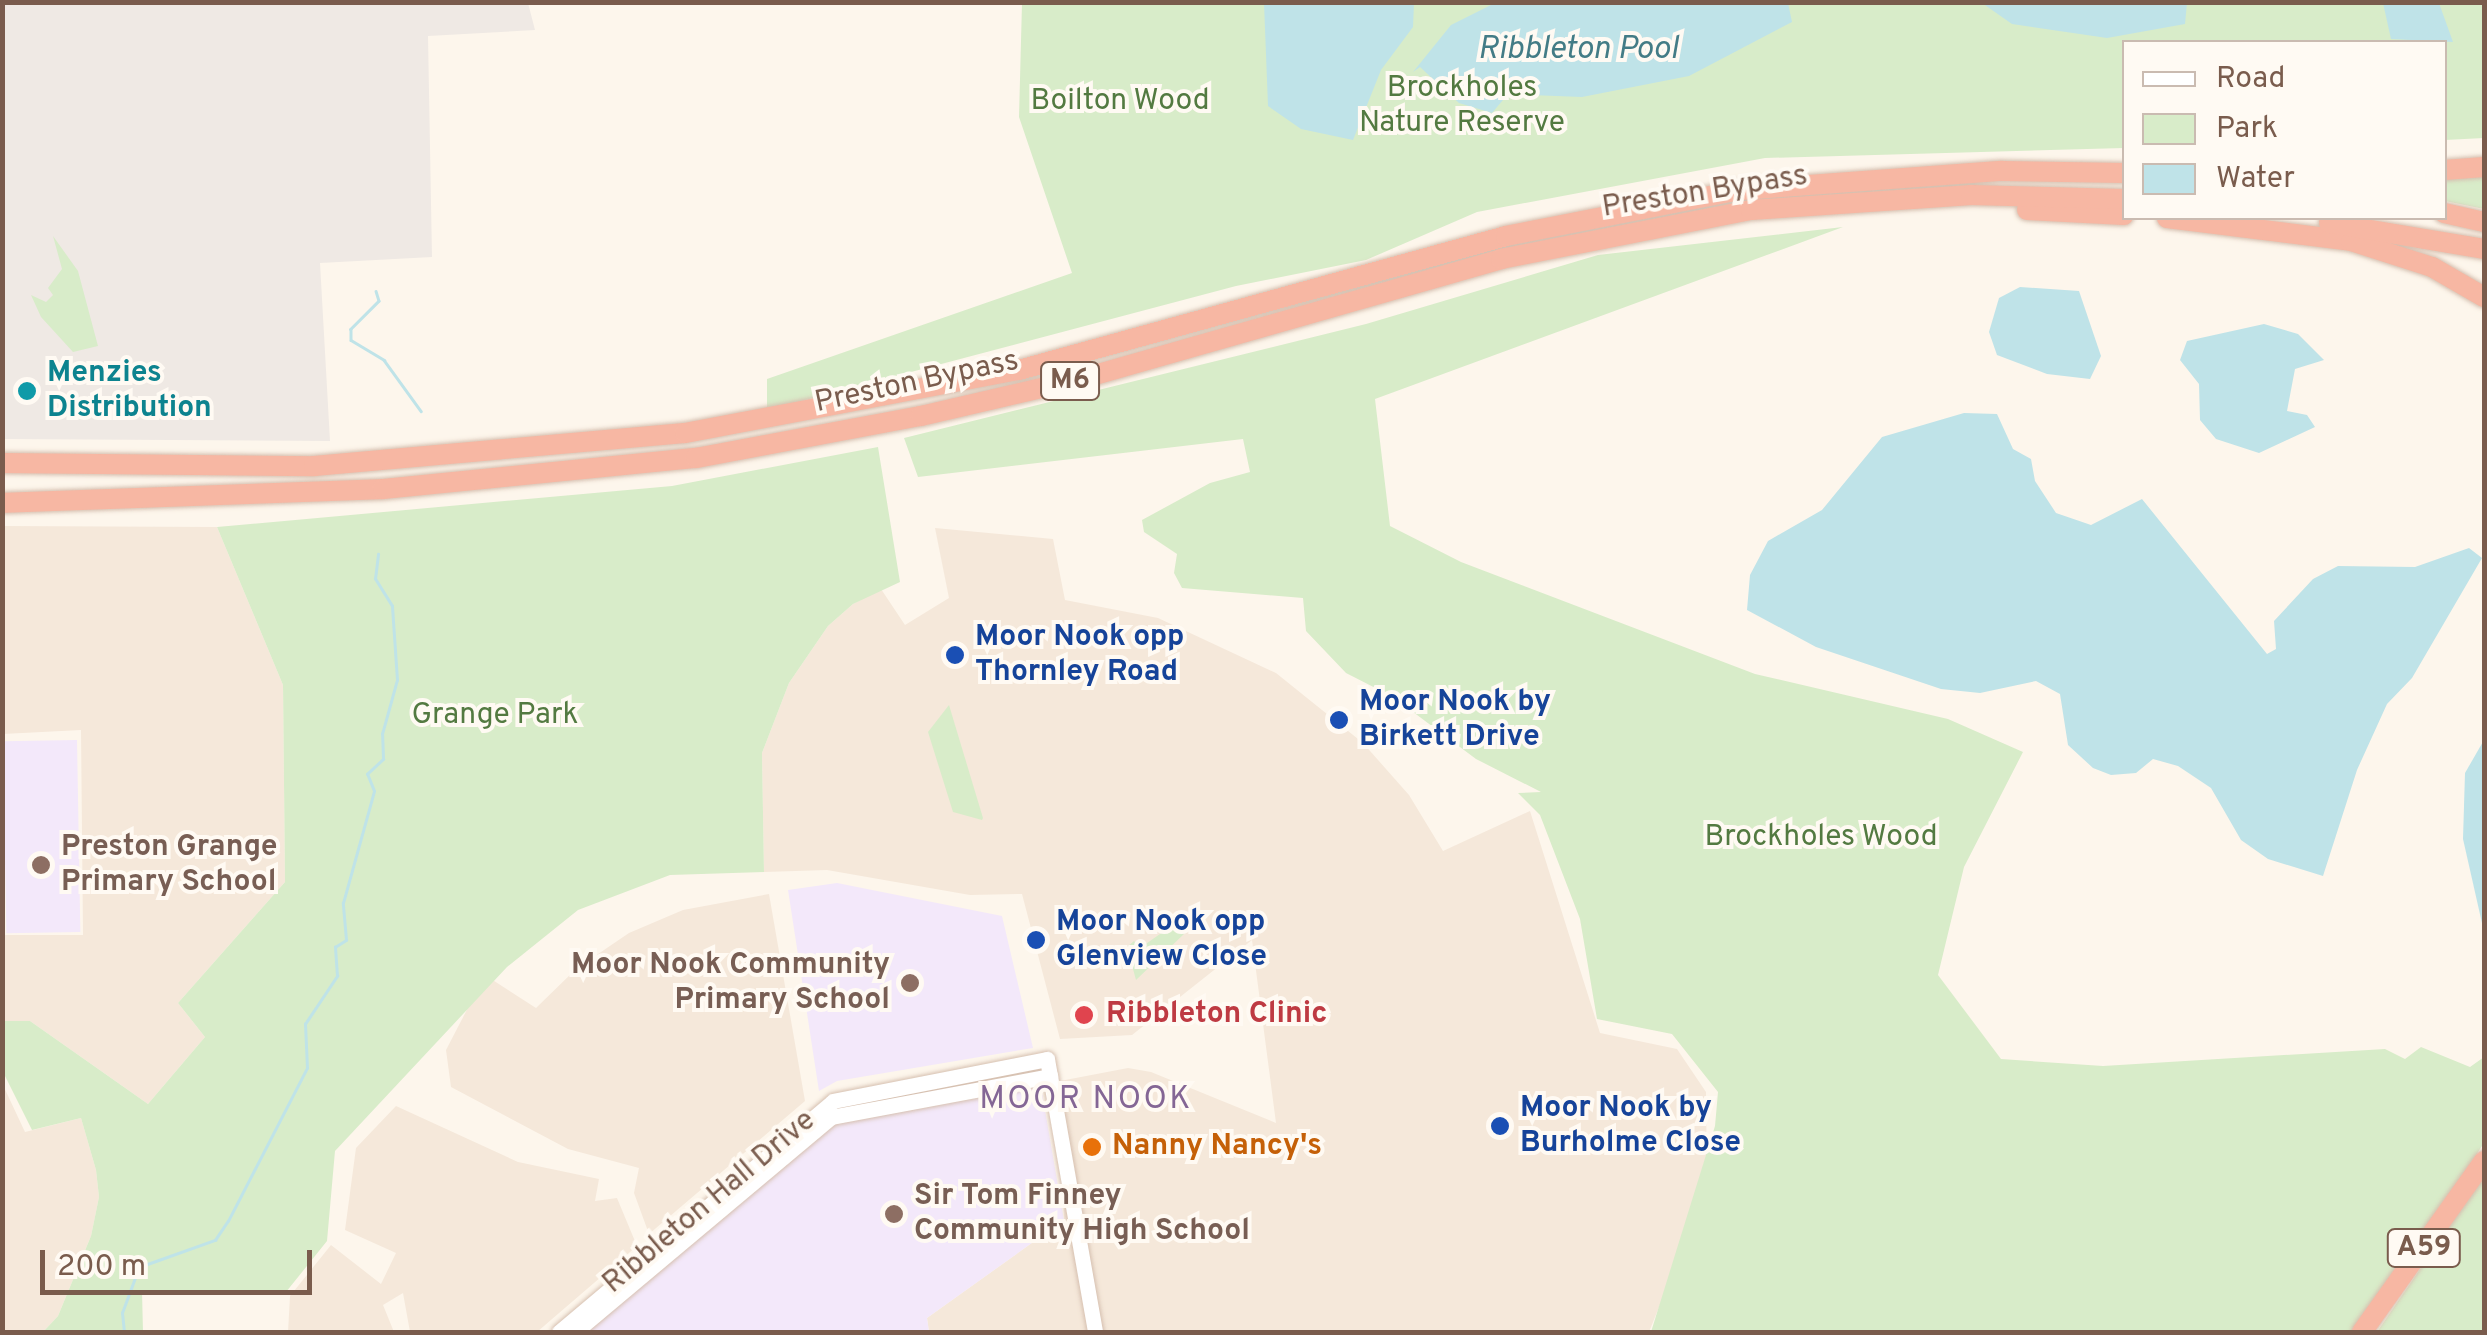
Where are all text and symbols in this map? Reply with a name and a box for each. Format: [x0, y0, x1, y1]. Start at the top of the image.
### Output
water label: Ribbleton Pool [1478, 31, 1678, 69]
legend [2122, 40, 2447, 220]
text: Road [2216, 61, 2285, 98]
park label: Brockholes Nature Reserve [1359, 71, 1565, 142]
park label: Boilton Wood [1030, 84, 1210, 120]
text: Park [2216, 111, 2278, 148]
street label: Preston Bypass [1600, 159, 1810, 227]
text: Water [2216, 161, 2295, 198]
street label: Preston Bypass [812, 344, 1022, 422]
place label: Menzies Distribution [47, 356, 212, 426]
road number: M6 [1040, 358, 1100, 404]
marker: Menzies Distribution [16, 380, 38, 402]
place label: Moor Nook opp Thornley Road [975, 620, 1184, 690]
marker: Moor Nook opp Thornley Road [944, 644, 966, 666]
place label: Moor Nook by Birkett Drive [1359, 685, 1551, 756]
park label: Grange Park [411, 698, 579, 734]
marker: Moor Nook by Birkett Drive [1328, 709, 1350, 731]
park label: Brockholes Wood [1704, 820, 1938, 856]
place label: Preston Grange Primary School [61, 830, 277, 900]
marker: Preston Grange Primary School [30, 854, 52, 876]
place label: Moor Nook opp Glenview Close [1056, 905, 1267, 976]
marker: Moor Nook opp Glenview Close [1025, 929, 1047, 951]
place label: Moor Nook Community Primary School [571, 948, 890, 1018]
marker: Moor Nook Community Primary School [899, 972, 921, 994]
place label: Ribbleton Clinic [1106, 997, 1328, 1033]
marker: Ribbleton Clinic [1071, 1002, 1097, 1028]
district label: MOOR NOOK [979, 1081, 1193, 1119]
place label: Moor Nook by Burholme Close [1520, 1091, 1741, 1162]
street label: Ribbleton Hall Drive [596, 1104, 824, 1302]
marker: Moor Nook by Burholme Close [1489, 1115, 1511, 1137]
place label: Nanny Nancy's [1112, 1129, 1322, 1165]
marker: Nanny Nancy's [1081, 1136, 1103, 1158]
place label: Sir Tom Finney Community High School [914, 1179, 1250, 1250]
marker: Sir Tom Finney Community High School [883, 1203, 905, 1225]
road number: A59 [2386, 1225, 2462, 1271]
scale bar [45, 1230, 318, 1292]
text: 200 m [57, 1249, 146, 1286]

